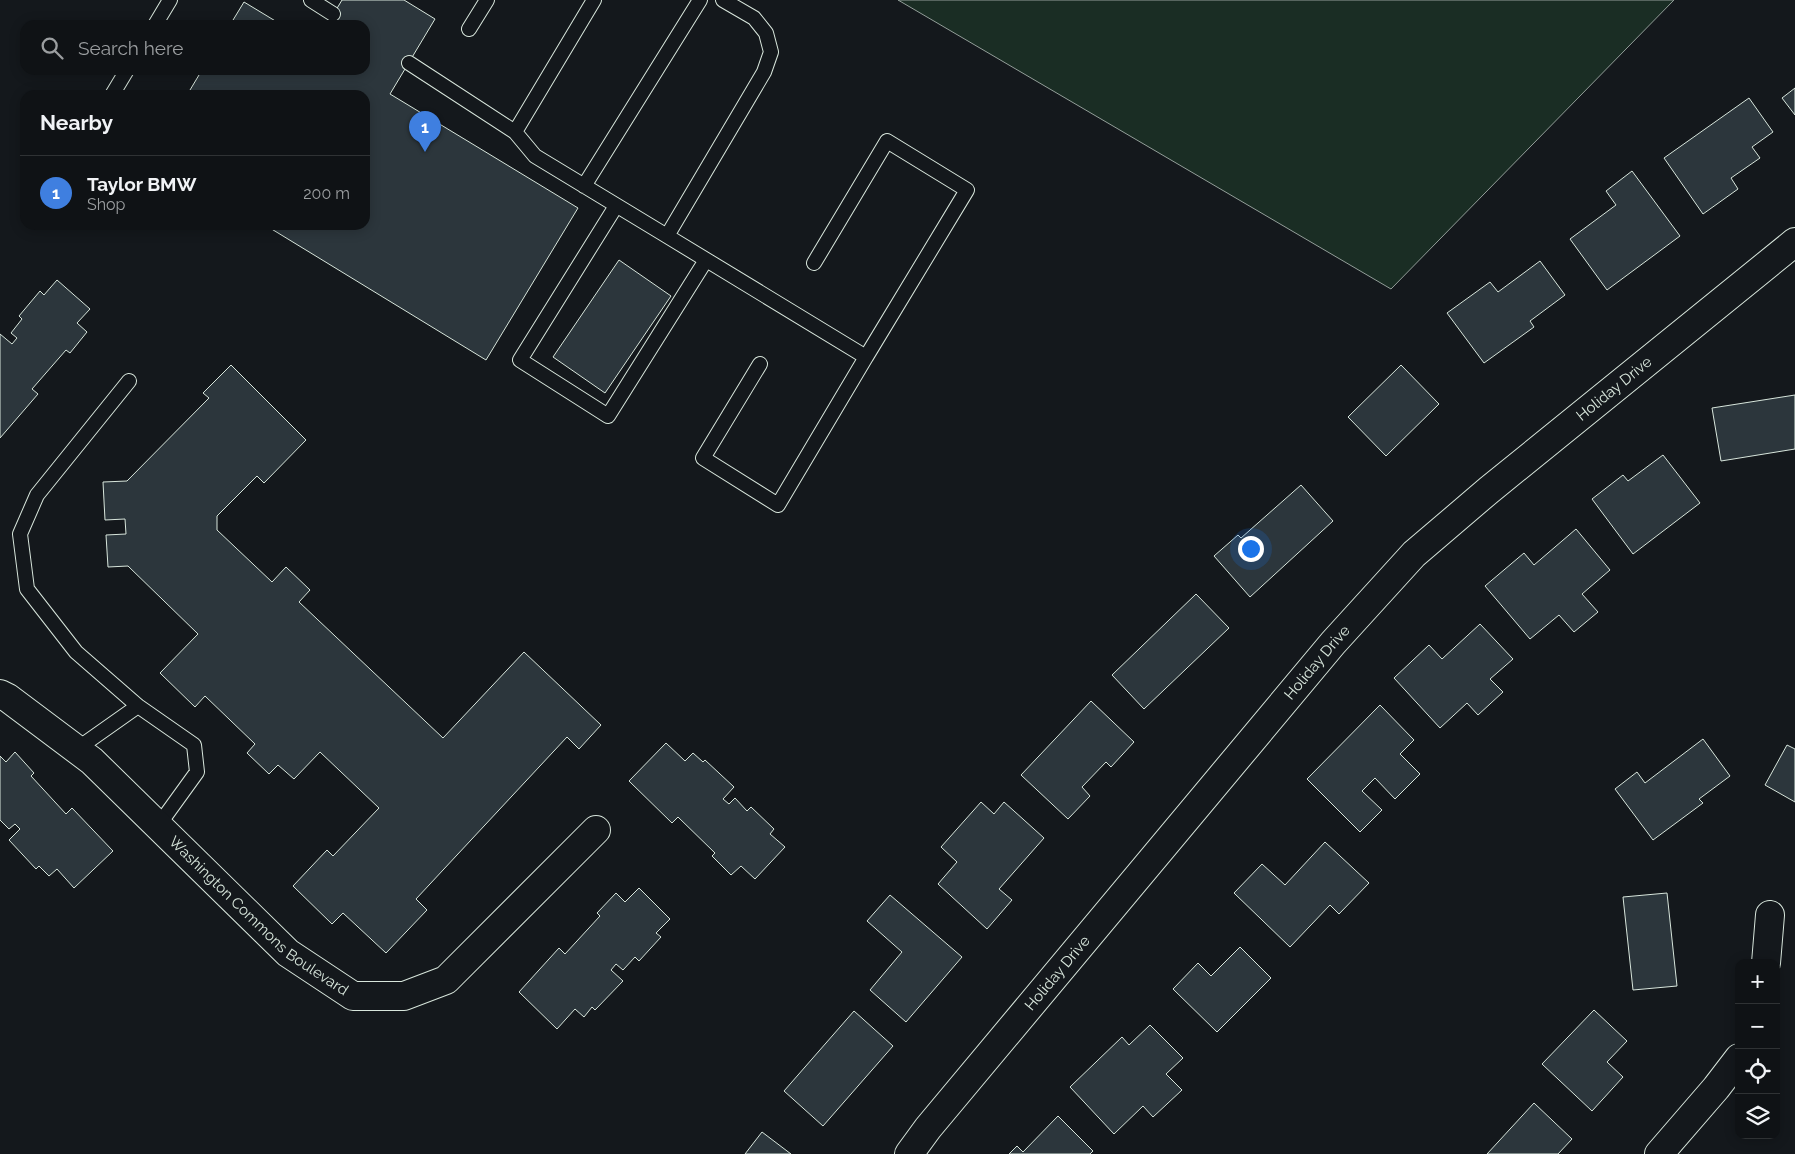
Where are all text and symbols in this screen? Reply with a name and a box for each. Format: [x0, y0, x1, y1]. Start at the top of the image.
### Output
search box [20, 20, 370, 75]
icon: search [38, 34, 66, 62]
text: Search here [78, 37, 184, 59]
text: Nearby [40, 110, 113, 135]
pin: 1 [409, 111, 441, 152]
text: Taylor BMW [87, 173, 197, 195]
text: 1 [52, 184, 60, 203]
text: 200 m [303, 184, 350, 203]
text: Shop [87, 195, 125, 214]
street label: Holiday Drive [1573, 353, 1656, 425]
your location [1238, 536, 1264, 562]
street label: Holiday Drive [1281, 621, 1354, 703]
street label: Washington Commons Boulevard [165, 832, 352, 999]
street label: Holiday Drive [1021, 932, 1094, 1014]
map controls [1735, 959, 1780, 1139]
button: + [1735, 959, 1780, 1004]
button: − [1735, 1004, 1780, 1049]
button: locate [1735, 1049, 1780, 1094]
button: layers [1735, 1094, 1780, 1139]

